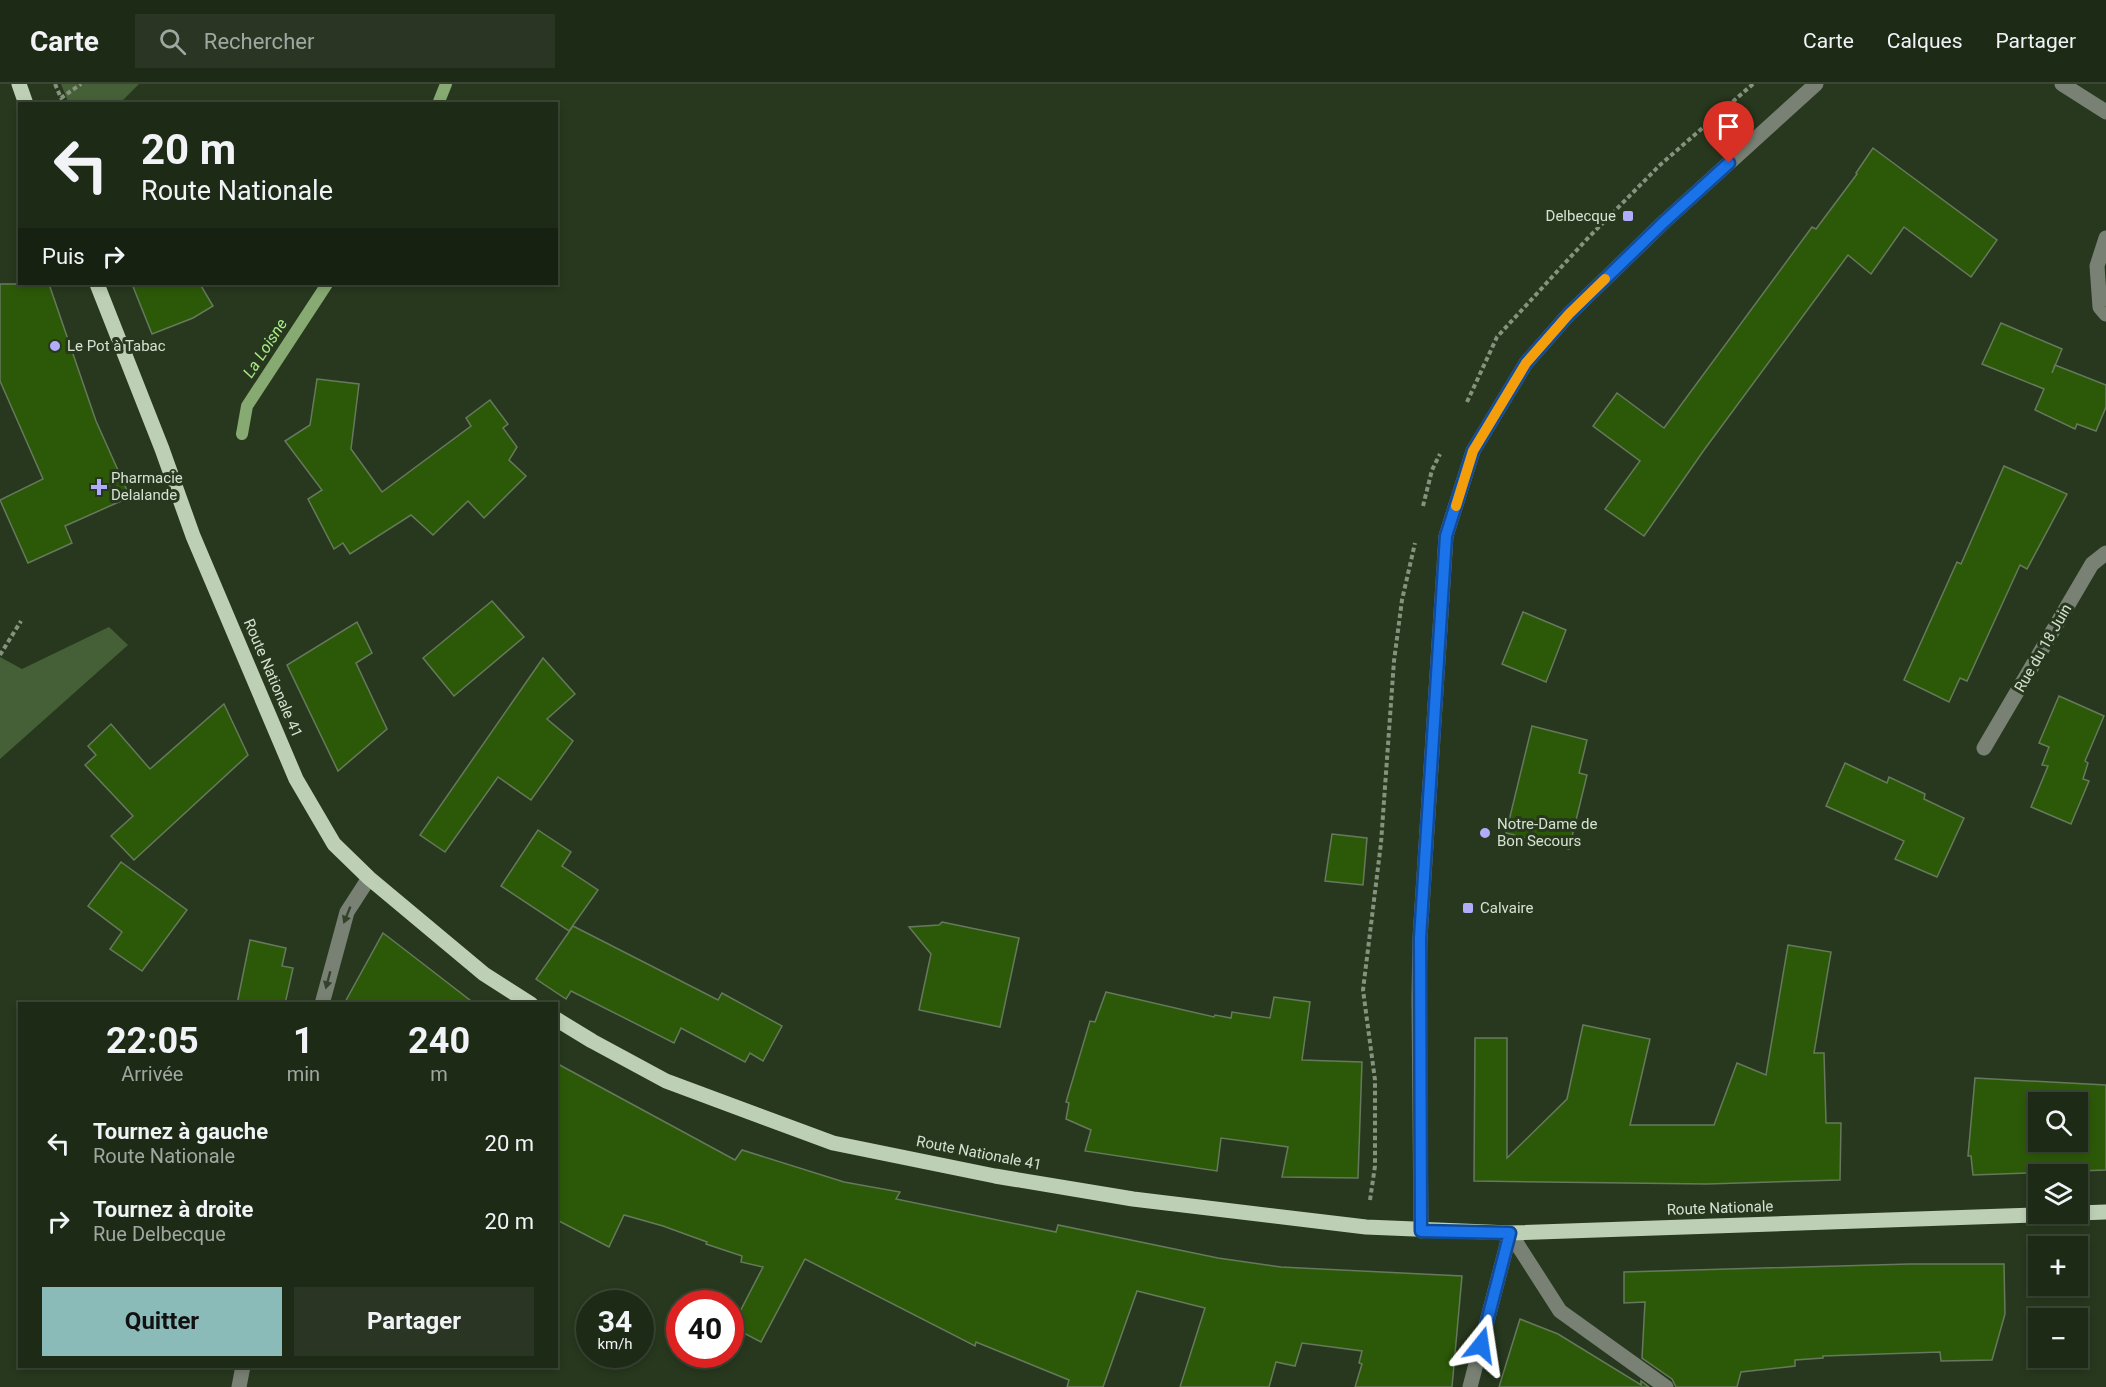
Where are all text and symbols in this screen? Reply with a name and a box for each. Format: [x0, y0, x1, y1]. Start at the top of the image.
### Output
search box [135, 14, 555, 68]
text: Carte [30, 25, 99, 58]
icon: search [156, 25, 189, 58]
text: Rechercher [204, 29, 314, 54]
text: Carte [1803, 29, 1854, 53]
text: Calques [1887, 29, 1962, 53]
text: Partager [1995, 29, 2076, 53]
pin [1703, 101, 1754, 163]
icon: arrive [1712, 110, 1745, 143]
text: 20 m [141, 125, 236, 174]
icon: left [42, 126, 120, 204]
text: Route Nationale [141, 175, 333, 207]
place label: Delbecque [1546, 207, 1616, 225]
marker: Delbecque [1621, 209, 1635, 223]
icon: right [97, 240, 130, 273]
text: Puis [42, 244, 85, 269]
water label: La Loisne [239, 315, 291, 381]
place label: Le Pot à Tabac [67, 337, 166, 355]
marker: Le Pot à Tabac [48, 339, 62, 353]
place label: Pharmacie Delalande [111, 469, 183, 504]
marker: Pharmacie Delalande [92, 480, 106, 494]
street label: Rue du 18 Juin [2011, 601, 2075, 695]
street label: Route Nationale 41 [240, 616, 306, 740]
place label: Notre-Dame de Bon Secours [1497, 815, 1597, 850]
marker: Notre-Dame de Bon Secours [1478, 826, 1492, 840]
place label: Calvaire [1480, 899, 1533, 917]
marker: Calvaire [1461, 901, 1475, 915]
one-way arrow [342, 906, 351, 924]
one-way arrow [323, 971, 333, 989]
text: 22:05 [106, 1020, 199, 1062]
text: 1 [293, 1020, 314, 1062]
text: 240 [408, 1020, 470, 1062]
text: Arrivée [121, 1062, 183, 1086]
text: min [287, 1062, 320, 1086]
text: m [430, 1062, 448, 1086]
map controls [2028, 1092, 2088, 1368]
button: search [2028, 1092, 2088, 1152]
text: Tournez à gauche [93, 1119, 268, 1144]
icon: left [42, 1127, 75, 1160]
text: 20 m [485, 1131, 534, 1156]
street label: Route Nationale 41 [915, 1132, 1043, 1174]
text: Route Nationale [93, 1144, 235, 1168]
button: layers [2028, 1164, 2088, 1224]
text: Tournez à droite [93, 1197, 253, 1222]
street label: Route Nationale [1666, 1197, 1774, 1219]
icon: right [42, 1205, 75, 1238]
text: 20 m [485, 1209, 534, 1234]
text: Rue Delbecque [93, 1222, 226, 1246]
button: + [2028, 1236, 2088, 1296]
button: Quitter [42, 1287, 282, 1356]
button: Partager [294, 1287, 534, 1356]
speed limit sign: 40 [666, 1290, 744, 1368]
text: 34 [598, 1304, 632, 1339]
button: − [2028, 1308, 2088, 1368]
position arrow [1449, 1313, 1513, 1377]
text: km/h [597, 1335, 633, 1353]

